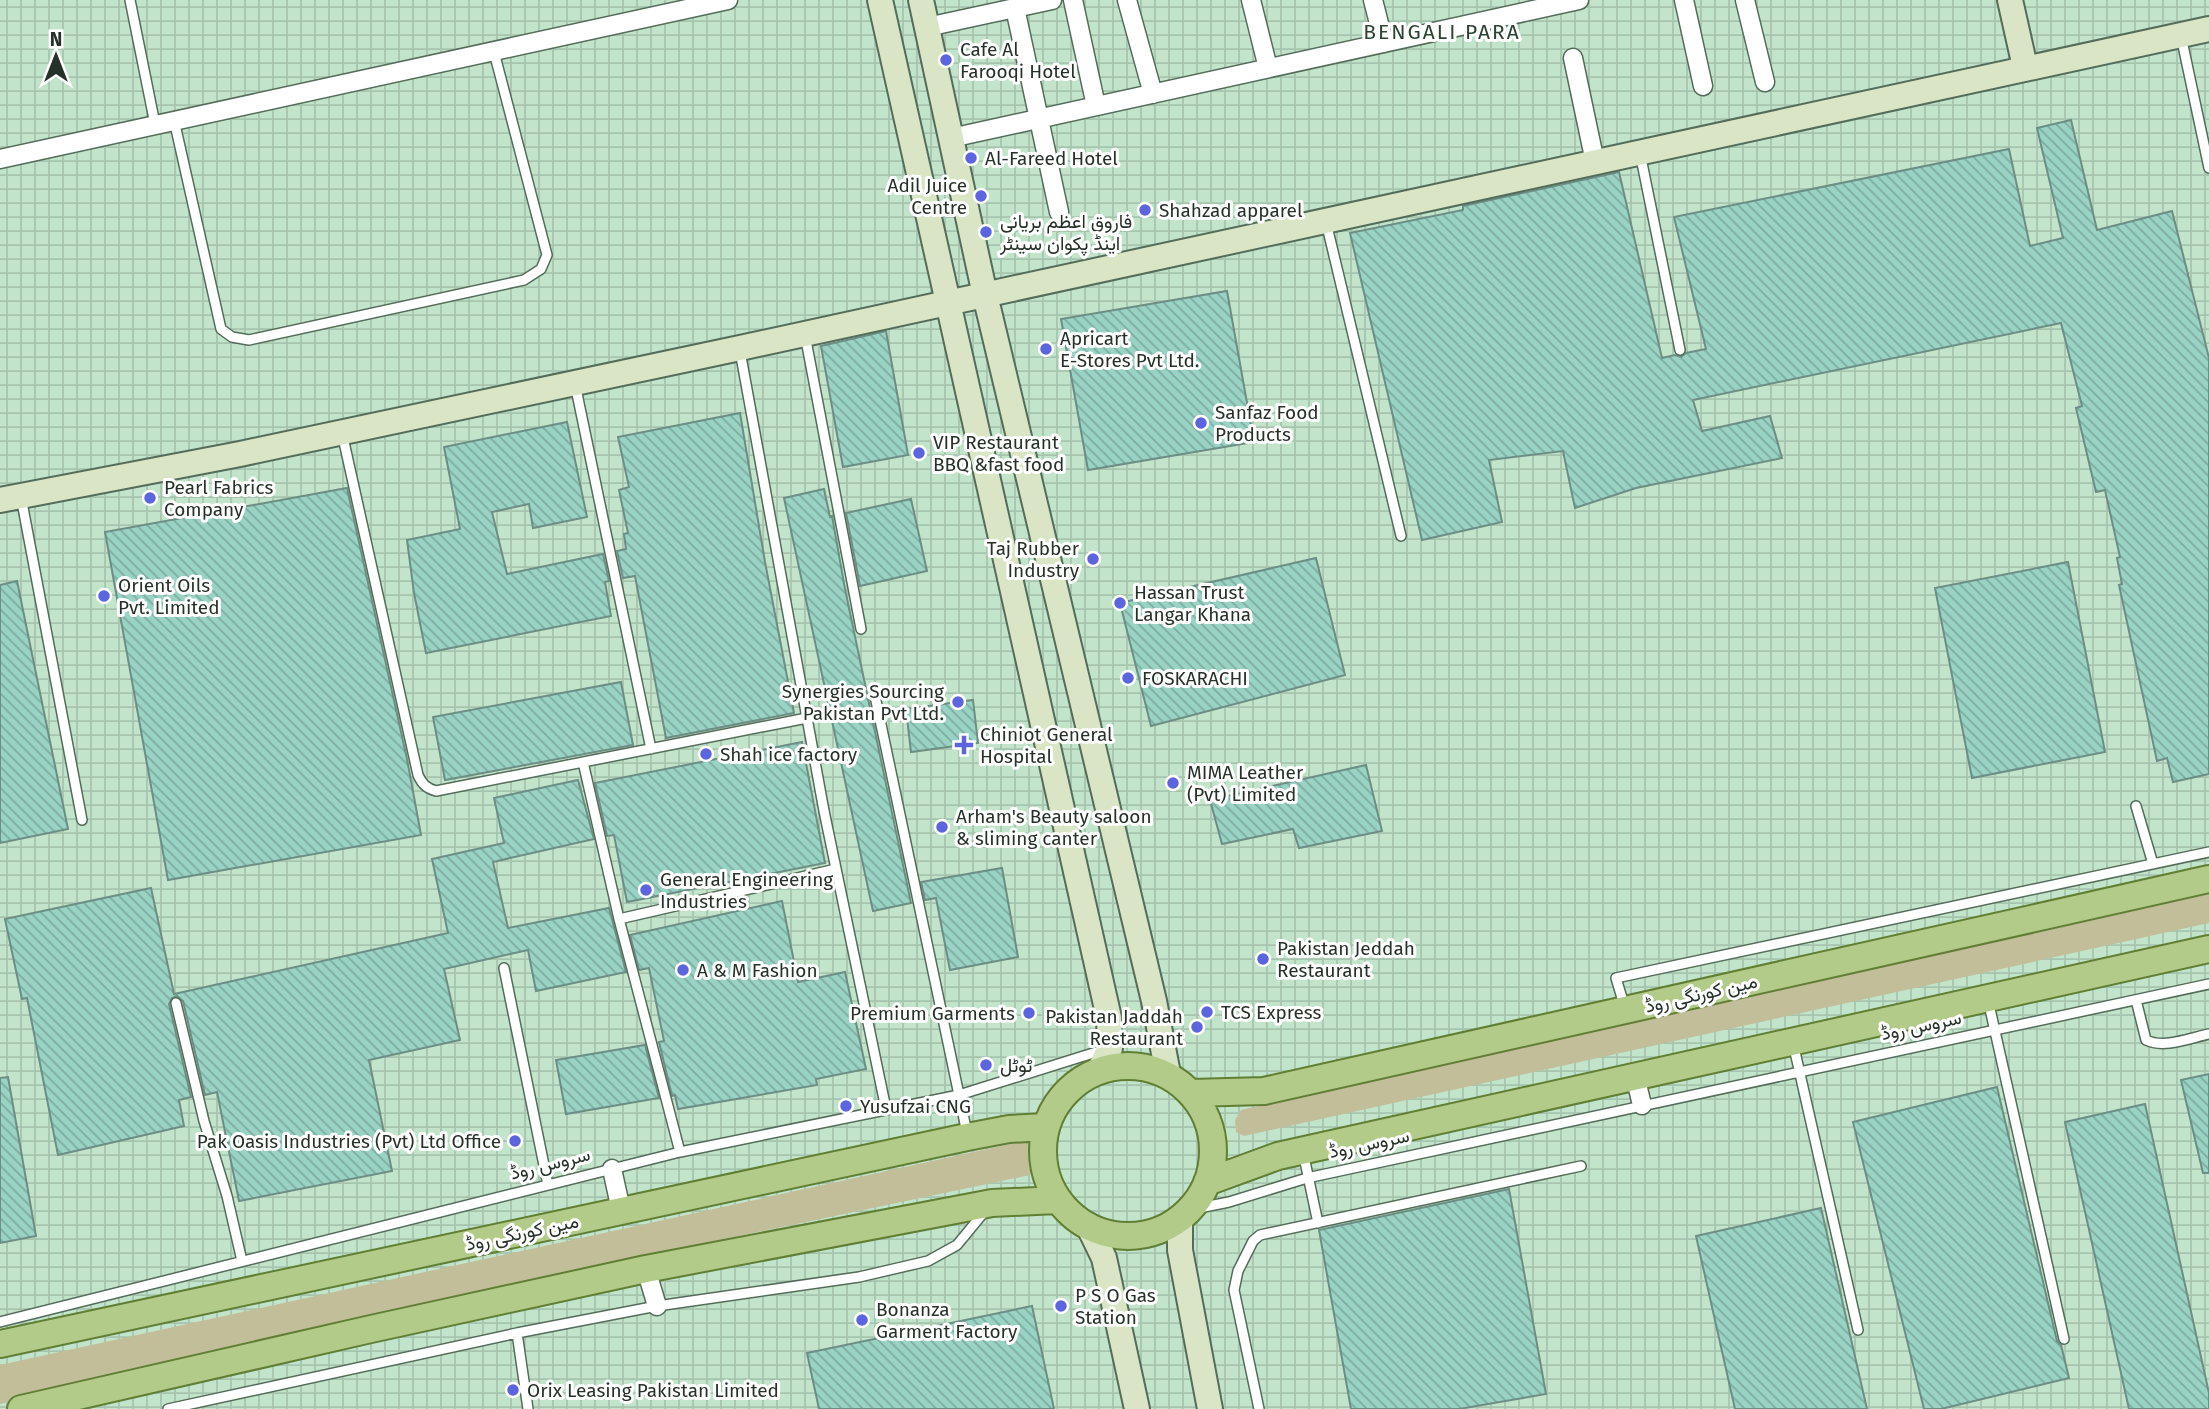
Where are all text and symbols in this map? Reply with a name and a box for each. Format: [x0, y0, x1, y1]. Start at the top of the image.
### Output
district label: BENGALI PARA [1363, 19, 1521, 45]
north arrow [21, 21, 91, 91]
text: N [50, 28, 62, 51]
place label: Cafe Al Farooqi Hotel [960, 38, 1076, 83]
marker: Cafe Al Farooqi Hotel [938, 52, 954, 68]
place label: Al-Fareed Hotel [985, 147, 1118, 170]
marker: Al-Fareed Hotel [963, 150, 979, 166]
place label: Adil Juice Centre [888, 174, 967, 219]
marker: Adil Juice Centre [973, 188, 989, 204]
place label: Shahzad apparel [1159, 199, 1303, 222]
marker: Shahzad apparel [1137, 202, 1153, 218]
place label: فاروق اعظم بریانی اینڈ پکوان سینٹر [999, 210, 1132, 257]
marker: فاروق اعظم بریانی اینڈ پکوان سینٹر [978, 224, 994, 240]
place label: Apricart E-Stores Pvt Ltd. [1060, 327, 1199, 372]
marker: Apricart E-Stores Pvt Ltd. [1038, 341, 1054, 357]
place label: Sanfaz Food Products [1215, 401, 1319, 446]
marker: Sanfaz Food Products [1193, 415, 1209, 431]
place label: VIP Restaurant BBQ &fast food [933, 431, 1064, 476]
marker: VIP Restaurant BBQ &fast food [911, 445, 927, 461]
place label: Pearl Fabrics Company [164, 476, 273, 521]
marker: Pearl Fabrics Company [142, 490, 158, 506]
place label: Taj Rubber Industry [987, 537, 1080, 582]
marker: Taj Rubber Industry [1085, 551, 1101, 567]
place label: Orient Oils Pvt. Limited [118, 574, 220, 619]
place label: Hassan Trust Langar Khana [1134, 581, 1251, 626]
marker: Orient Oils Pvt. Limited [96, 588, 112, 604]
marker: Hassan Trust Langar Khana [1112, 595, 1128, 611]
place label: FOSKARACHI [1142, 667, 1248, 690]
marker: FOSKARACHI [1120, 670, 1136, 686]
place label: Synergies Sourcing Pakistan Pvt Ltd. [782, 680, 944, 725]
marker: Synergies Sourcing Pakistan Pvt Ltd. [950, 694, 966, 710]
place label: Chiniot General Hospital [980, 723, 1113, 768]
marker: Chiniot General Hospital [954, 735, 974, 755]
place label: Shah ice factory [720, 743, 858, 766]
marker: Shah ice factory [698, 746, 714, 762]
place label: MIMA Leather (Pvt) Limited [1187, 761, 1304, 806]
marker: MIMA Leather (Pvt) Limited [1165, 775, 1181, 791]
place label: Arham's Beauty saloon & sliming canter [956, 805, 1152, 850]
marker: Arham's Beauty saloon & sliming canter [934, 819, 950, 835]
place label: General Engineering Industries [660, 868, 833, 913]
marker: General Engineering Industries [638, 882, 654, 898]
place label: Pakistan Jeddah Restaurant [1277, 937, 1415, 982]
marker: Pakistan Jeddah Restaurant [1255, 951, 1271, 967]
place label: A & M Fashion [697, 959, 818, 982]
marker: A & M Fashion [675, 962, 691, 978]
street label: مین کورنگی روڈ [1643, 969, 1760, 1018]
place label: TCS Express [1221, 1001, 1321, 1024]
place label: Premium Garments [850, 1002, 1015, 1025]
marker: TCS Express [1199, 1004, 1215, 1020]
marker: Premium Garments [1021, 1005, 1037, 1021]
place label: Pakistan Jaddah Restaurant [1045, 1005, 1183, 1050]
street label: سروس روڈ [1879, 1006, 1963, 1045]
marker: Pakistan Jaddah Restaurant [1189, 1019, 1205, 1035]
place label: ٹوٹل [1000, 1054, 1033, 1077]
marker: ٹوٹل [978, 1057, 994, 1073]
place label: Yusufzai CNG [860, 1095, 971, 1118]
marker: Yusufzai CNG [838, 1098, 854, 1114]
street label: سروس روڈ [1327, 1124, 1411, 1163]
place label: Pak Oasis Industries (Pvt) Ltd Office [197, 1130, 501, 1153]
marker: Pak Oasis Industries (Pvt) Ltd Office [507, 1133, 523, 1149]
street label: سروس روڈ [508, 1142, 593, 1185]
street label: مین کورنگی روڈ [464, 1209, 581, 1256]
place label: P S O Gas Station [1075, 1284, 1156, 1329]
place label: Bonanza Garment Factory [876, 1298, 1018, 1343]
marker: P S O Gas Station [1053, 1298, 1069, 1314]
marker: Bonanza Garment Factory [854, 1312, 870, 1328]
place label: Orix Leasing Pakistan Limited [527, 1379, 779, 1402]
marker: Orix Leasing Pakistan Limited [505, 1382, 521, 1398]

